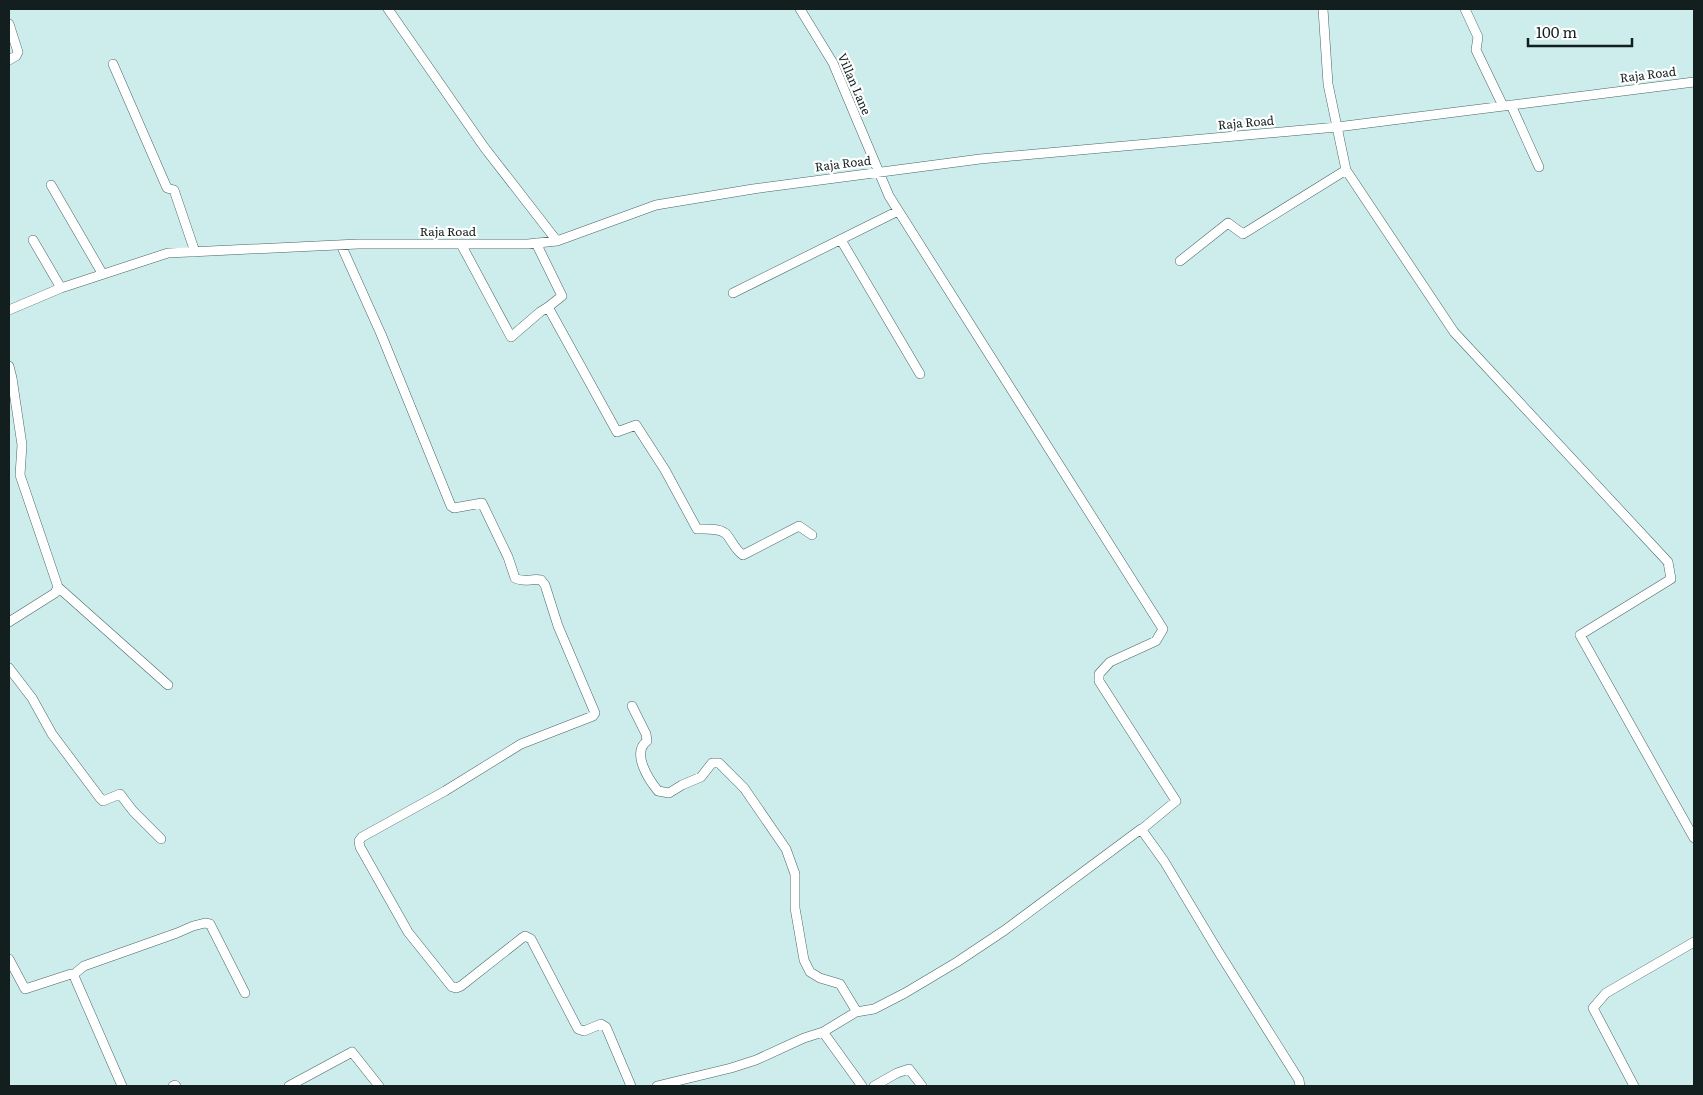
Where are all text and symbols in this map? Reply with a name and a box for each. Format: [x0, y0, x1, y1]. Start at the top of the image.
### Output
scale bar [1528, 15, 1632, 47]
text: 100 m [1536, 20, 1577, 43]
street label: Villan Lane [834, 50, 876, 117]
street label: Raja Road [1619, 62, 1678, 86]
street label: Raja Road [1217, 111, 1275, 133]
street label: Raja Road [814, 151, 873, 175]
street label: Raja Road [420, 222, 477, 240]

